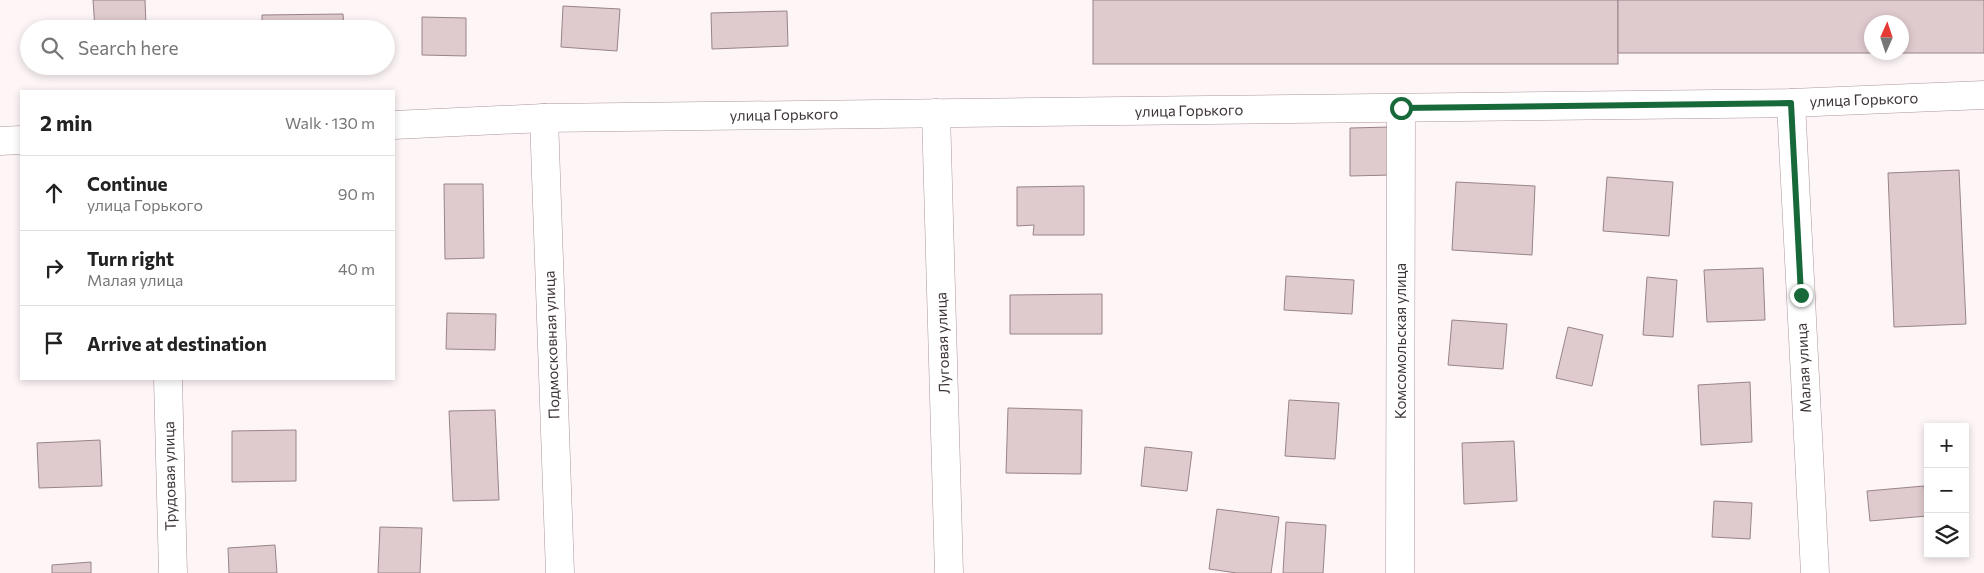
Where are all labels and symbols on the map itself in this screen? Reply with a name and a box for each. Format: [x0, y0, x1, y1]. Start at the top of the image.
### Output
north arrow [1864, 15, 1909, 60]
street label: улица Горького [1809, 88, 1919, 110]
route start [1390, 97, 1413, 120]
street label: улица Горького [1134, 100, 1244, 120]
street label: улица Горького [729, 104, 839, 124]
street label: Комсомольская улица [1391, 263, 1409, 419]
street label: Подмосковная улица [539, 270, 563, 420]
route end [1790, 284, 1813, 307]
street label: Луговая улица [931, 292, 953, 394]
street label: Малая улица [1792, 323, 1814, 414]
street label: Трудовая улица [159, 421, 179, 531]

